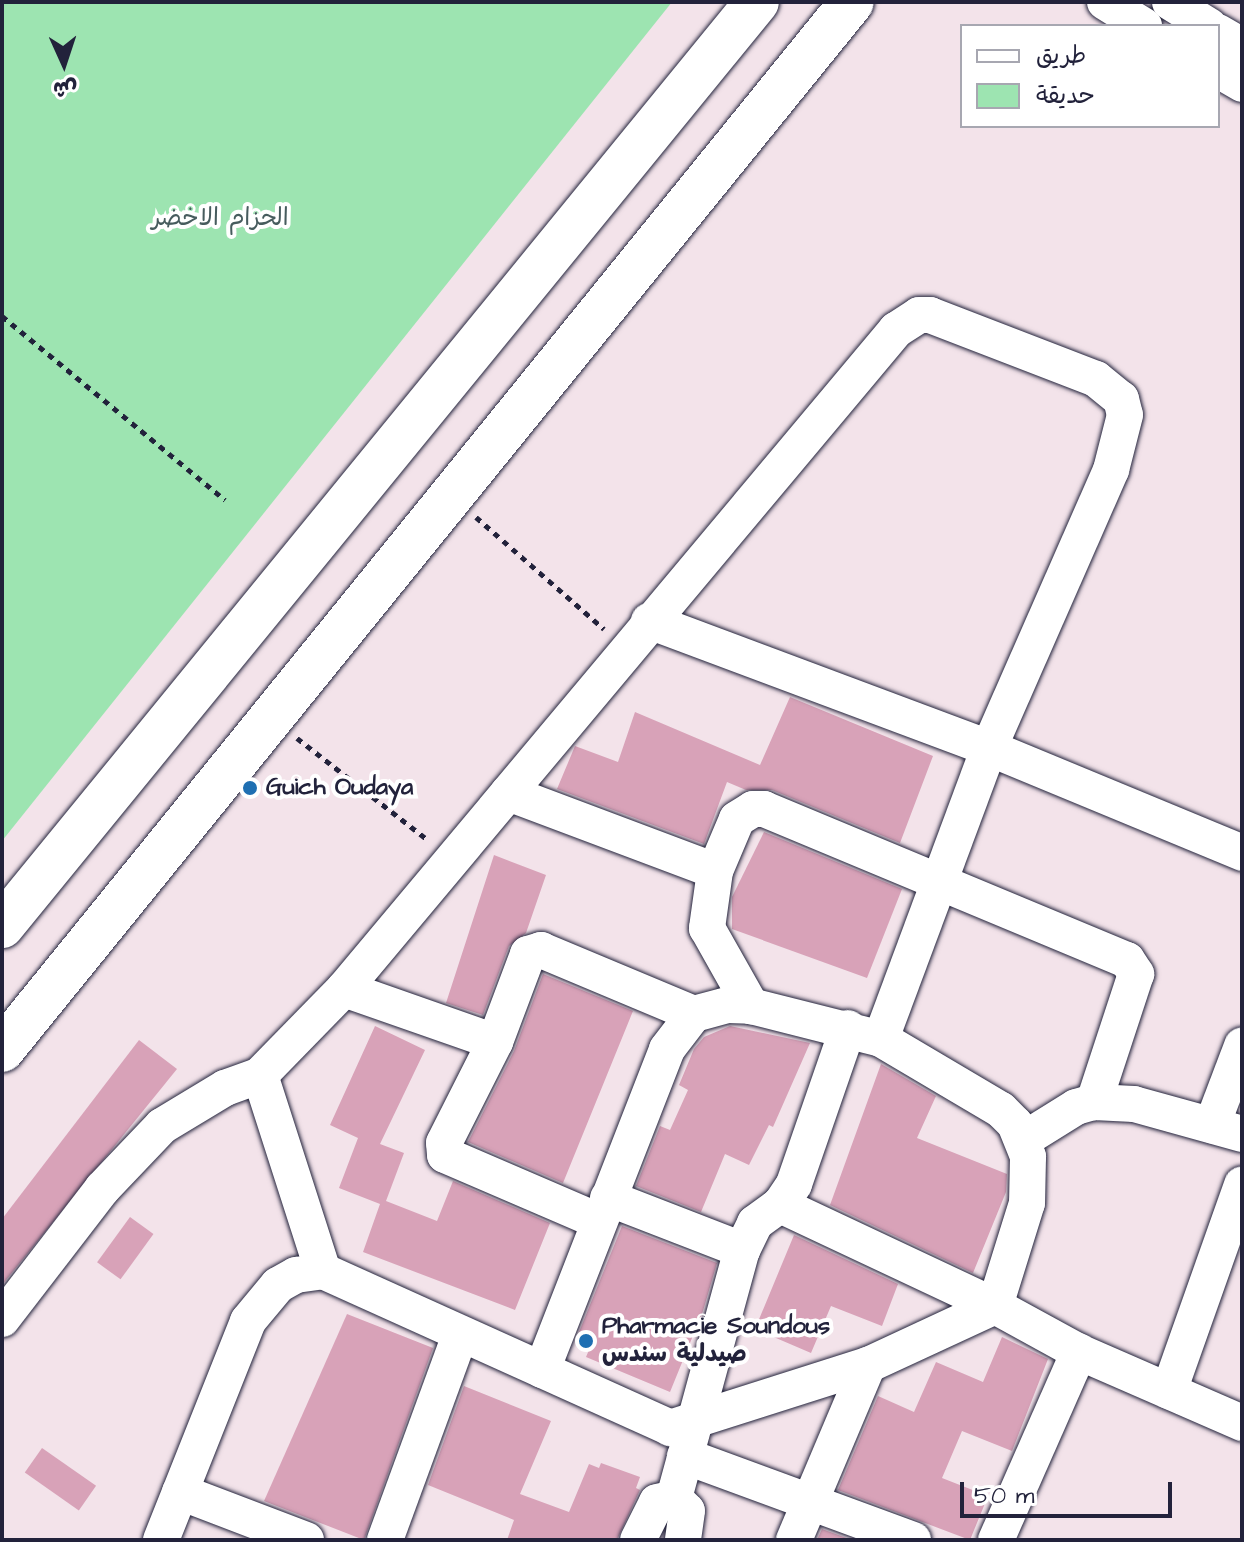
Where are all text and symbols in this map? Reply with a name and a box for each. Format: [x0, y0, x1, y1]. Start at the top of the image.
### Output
north arrow [24, 24, 104, 104]
legend [960, 24, 1220, 128]
text: طريق [1036, 39, 1086, 73]
text: ش [52, 72, 78, 105]
text: حديقة [1036, 79, 1095, 113]
park label: الحزام الاخضر [151, 205, 289, 233]
place label: Guich Oudaya [266, 774, 413, 802]
marker: Guich Oudaya [241, 779, 259, 797]
place label: Pharmacie Soundous صيدلية سندس [602, 1313, 830, 1369]
marker: Pharmacie Soundous صيدلية سندس [577, 1332, 595, 1350]
scale bar [964, 1466, 1176, 1516]
text: 50 m [974, 1479, 1034, 1513]

